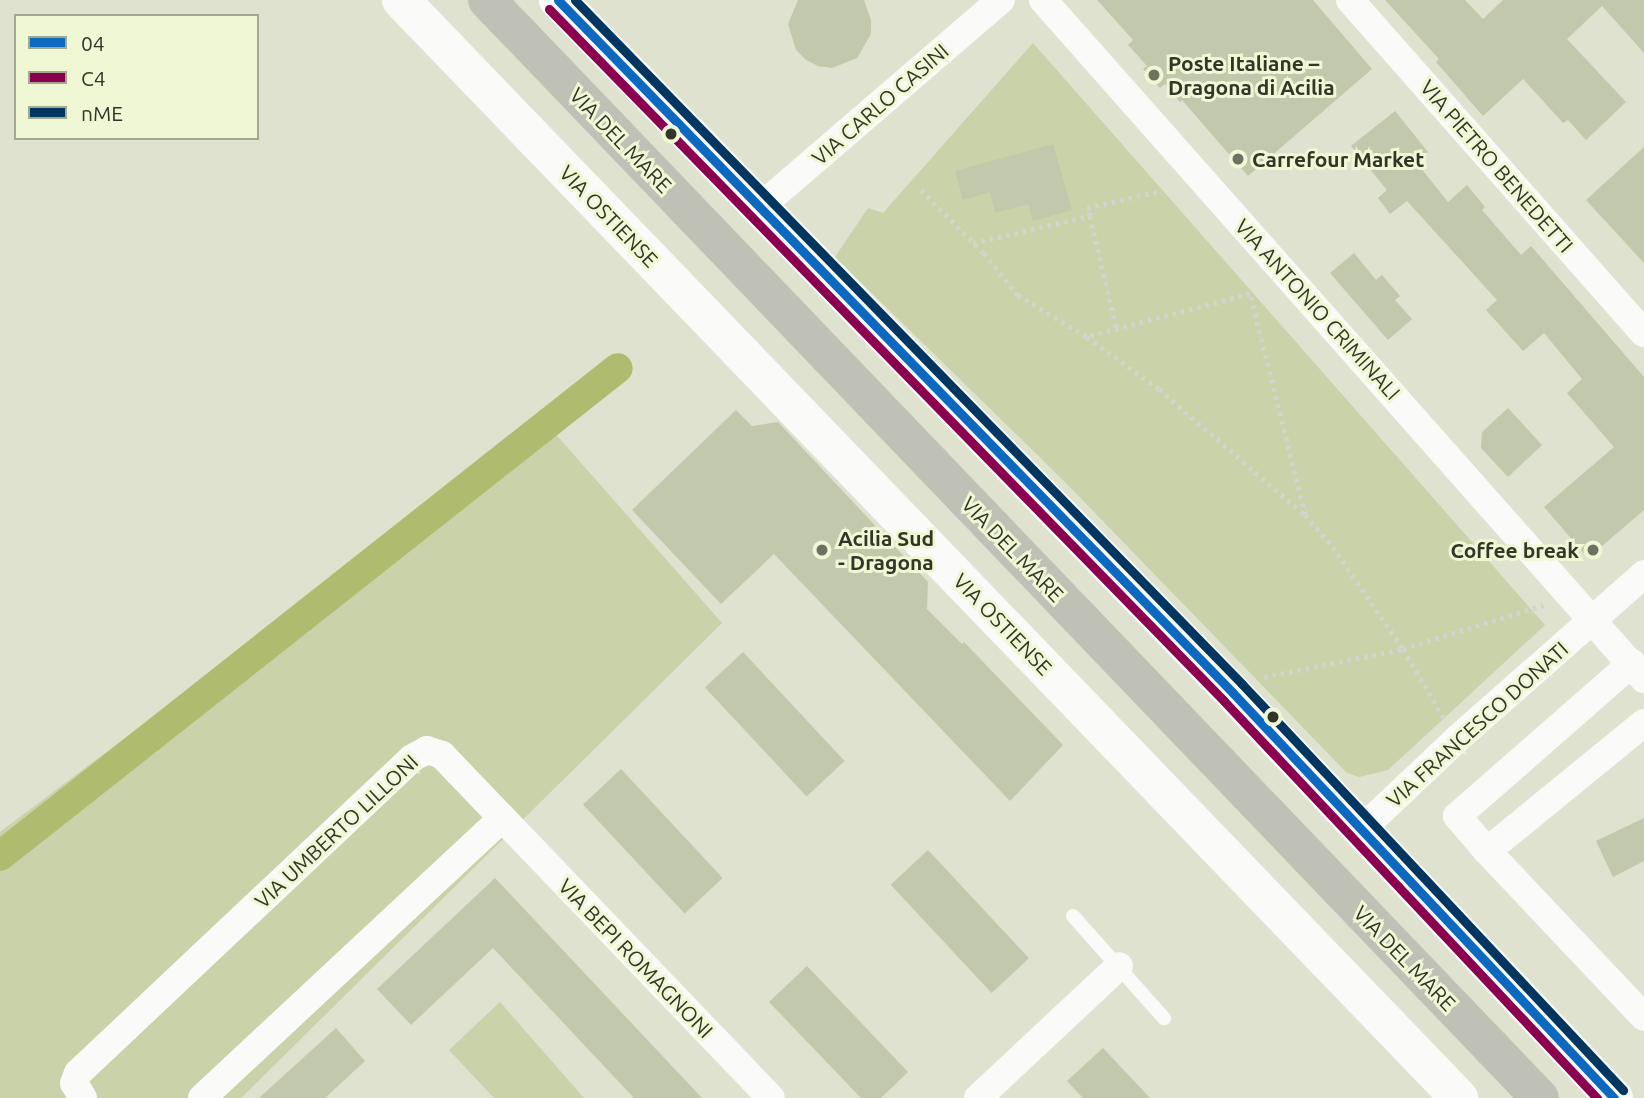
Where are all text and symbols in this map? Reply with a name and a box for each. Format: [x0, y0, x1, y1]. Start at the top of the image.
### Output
legend [14, 14, 259, 140]
text: 04 [81, 31, 105, 55]
street label: VIA CARLO CASINI [807, 38, 953, 170]
place label: Poste Italiane – Dragona di Acilia [1168, 50, 1335, 100]
text: C4 [81, 66, 106, 90]
marker: Poste Italiane – Dragona di Acilia [1146, 67, 1162, 83]
street label: VIA PIETRO BENEDETTI [1415, 75, 1579, 257]
street label: VIA DEL MARE [565, 82, 677, 198]
text: nME [81, 101, 123, 125]
unlabelled marker [664, 127, 678, 141]
place label: Carrefour Market [1252, 146, 1424, 172]
marker: Carrefour Market [1230, 151, 1246, 167]
street label: VIA OSTIENSE [554, 160, 664, 272]
street label: VIA ANTONIO CRIMINALI [1230, 213, 1406, 405]
street label: VIA DEL MARE [957, 491, 1069, 607]
place label: Acilia Sud - Dragona [838, 525, 934, 575]
place label: Coffee break [1450, 537, 1579, 563]
marker: Acilia Sud - Dragona [812, 540, 832, 560]
marker: Coffee break [1585, 542, 1601, 558]
street label: VIA OSTIENSE [948, 568, 1058, 680]
street label: VIA FRANCESCO DONATI [1381, 636, 1573, 812]
unlabelled marker [1266, 710, 1280, 724]
street label: VIA UMBERTO LILLONI [249, 749, 423, 913]
street label: VIA BEPI ROMAGNONI [553, 873, 719, 1043]
street label: VIA DEL MARE [1349, 900, 1461, 1016]

